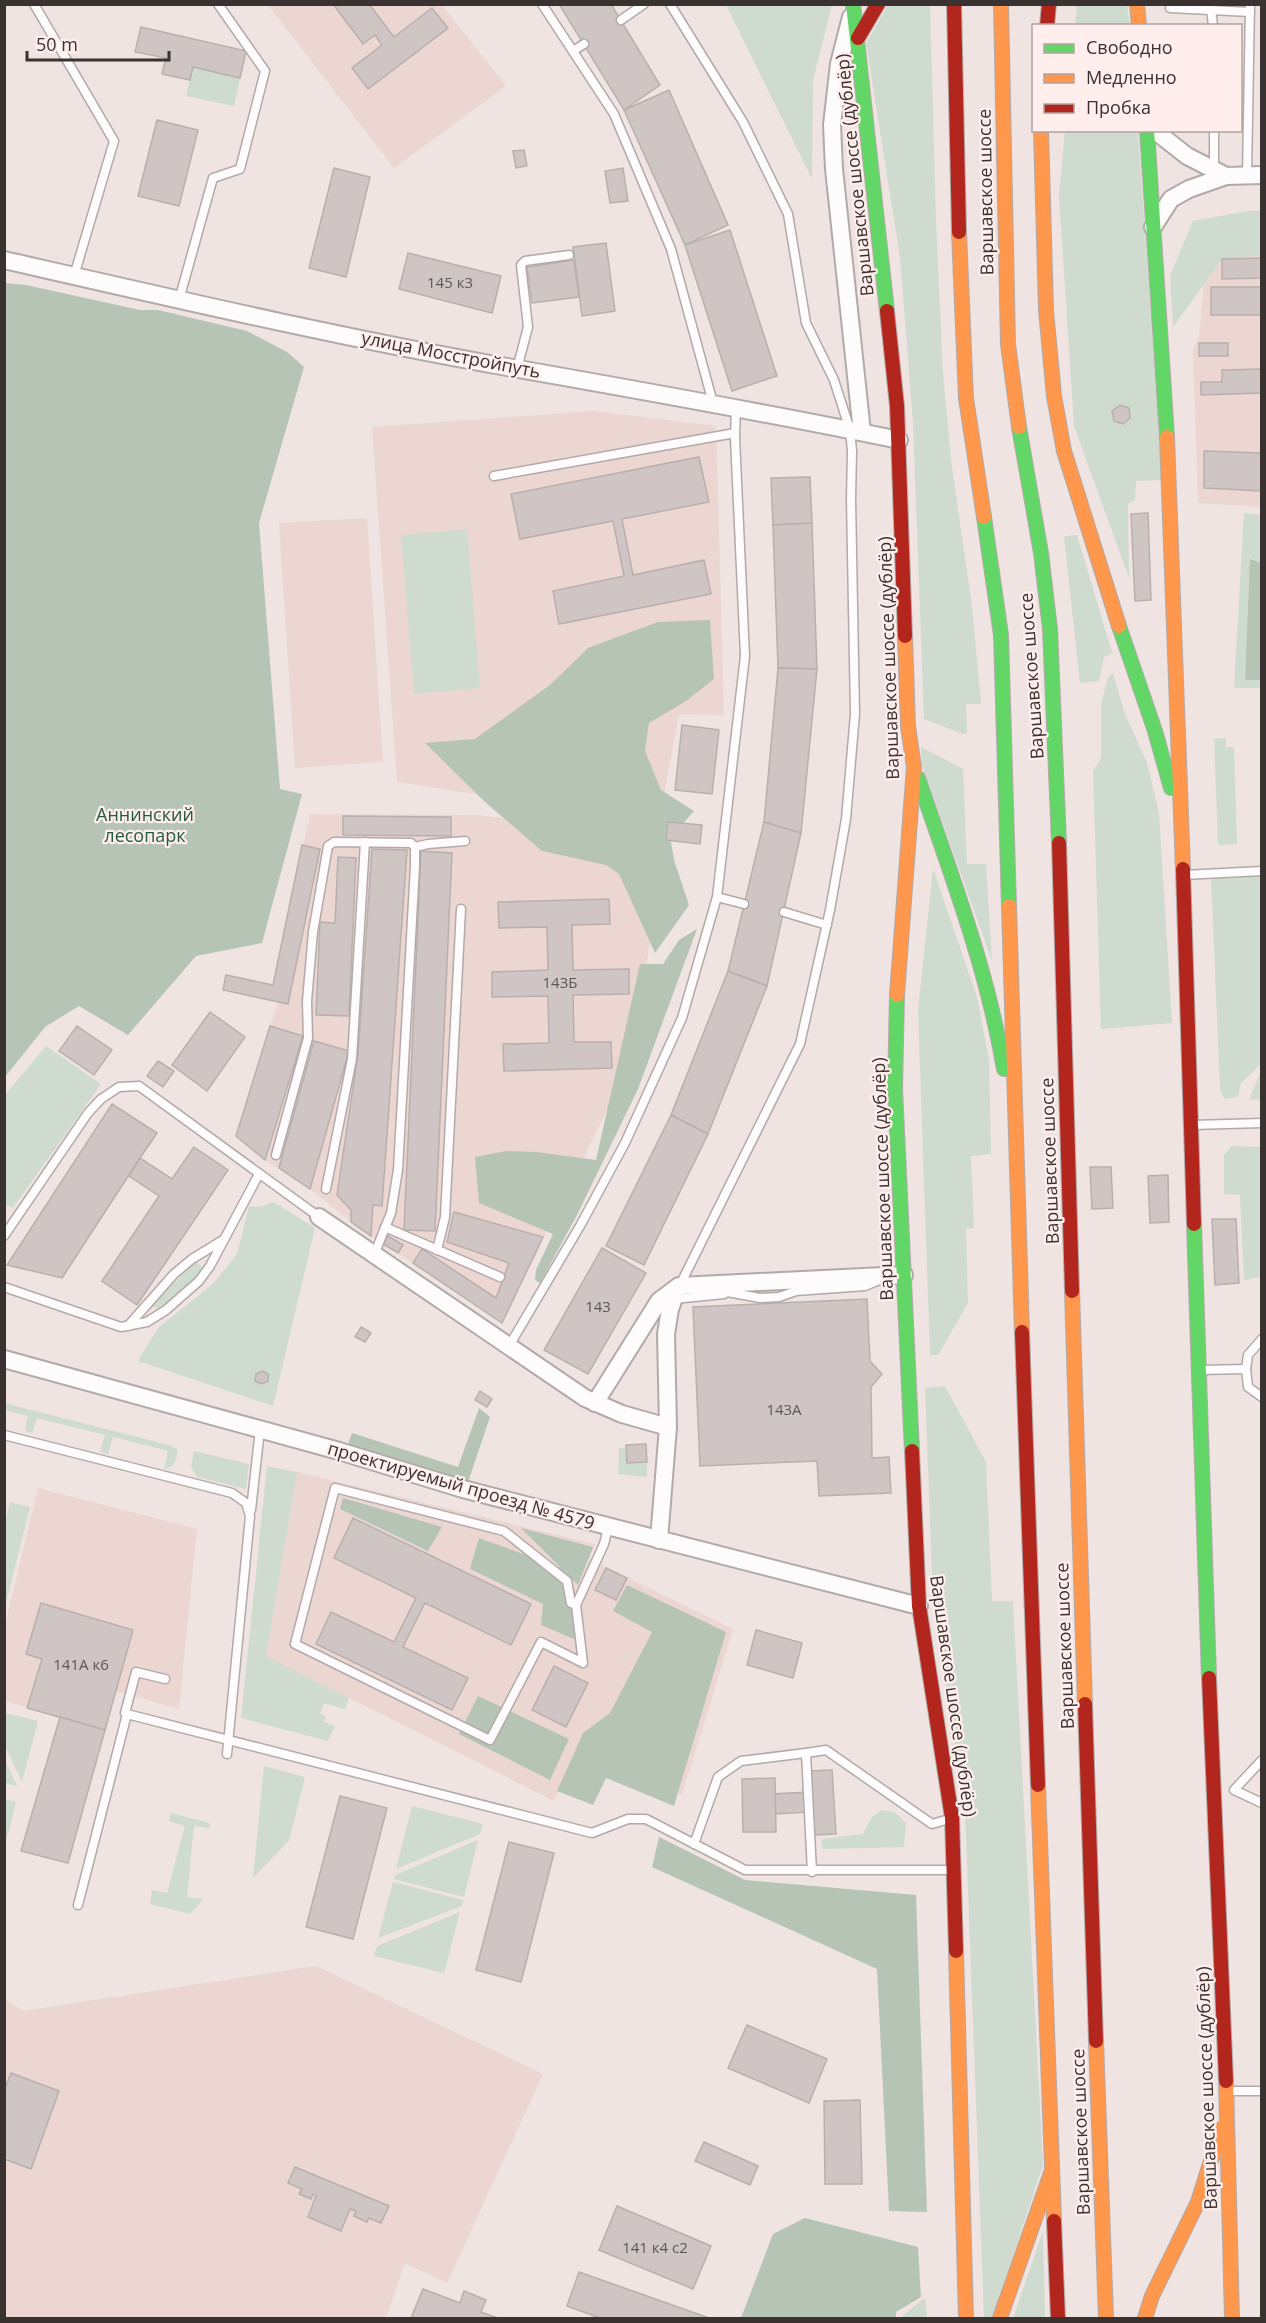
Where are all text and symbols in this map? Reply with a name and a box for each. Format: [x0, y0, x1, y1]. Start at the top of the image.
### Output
scale bar [27, 24, 170, 62]
legend [1032, 24, 1242, 132]
text: 50 m [36, 32, 78, 56]
text: Свободно [1086, 35, 1173, 59]
street label: Варшавское шоссе (дублёр) [829, 53, 879, 297]
text: Медленно [1086, 65, 1177, 89]
text: Пробка [1086, 95, 1151, 119]
street label: Варшавское шоссе [972, 108, 998, 276]
house number: 145 к3 [427, 272, 473, 292]
street label: улица Мосстройпуть [360, 325, 543, 383]
street label: Варшавское шоссе (дублёр) [872, 536, 904, 780]
street label: Варшавское шоссе [1013, 592, 1049, 760]
park label: Аннинский лесопарк [96, 802, 194, 847]
house number: 143Б [543, 972, 577, 992]
street label: Варшавское шоссе (дублёр) [866, 1057, 898, 1301]
street label: Варшавское шоссе [1034, 1077, 1064, 1245]
house number: 143 [585, 1296, 611, 1316]
house number: 143А [766, 1399, 802, 1419]
street label: проектируемый проезд № 4579 [325, 1435, 598, 1535]
street label: Варшавское шоссе [1049, 1562, 1079, 1730]
street label: Варшавское шоссе (дублёр) [925, 1574, 983, 1818]
house number: 141А к6 [53, 1654, 109, 1674]
street label: Варшавское шоссе (дублёр) [1190, 1966, 1222, 2210]
street label: Варшавское шоссе [1065, 2048, 1095, 2216]
house number: 141 к4 с2 [622, 2237, 688, 2257]

